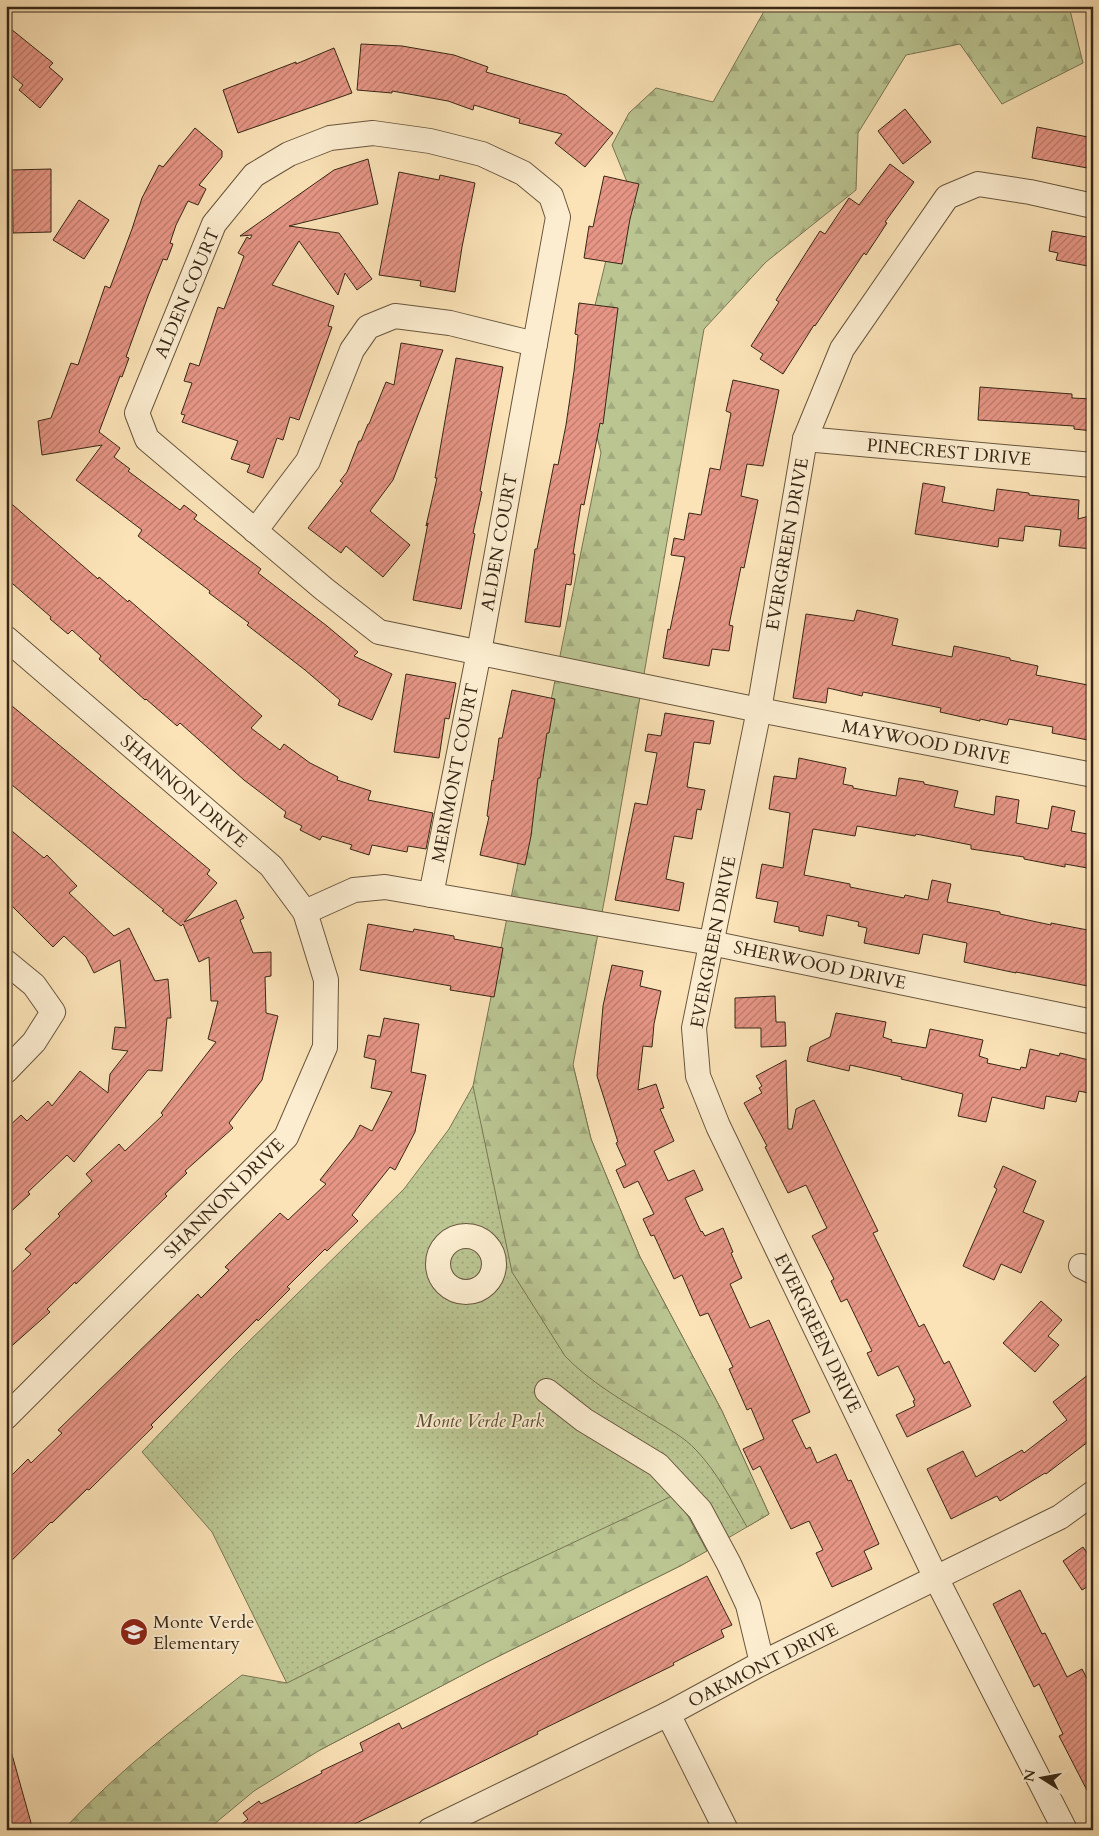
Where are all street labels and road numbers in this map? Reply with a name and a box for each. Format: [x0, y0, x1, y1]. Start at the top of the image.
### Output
street label: ALDEN COURT [149, 224, 226, 362]
street label: PINECREST DRIVE [866, 433, 1032, 472]
street label: EVERGREEN DRIVE [760, 456, 815, 632]
street label: ALDEN COURT [475, 471, 524, 613]
street label: MERIMONT COURT [426, 681, 485, 865]
street label: MAYWOOD DRIVE [839, 714, 1012, 771]
street label: SHANNON DRIVE [115, 729, 253, 854]
street label: EVERGREEN DRIVE [685, 854, 742, 1030]
street label: SHERWOOD DRIVE [731, 935, 908, 996]
street label: SHANNON DRIVE [159, 1133, 290, 1264]
street label: EVERGREEN DRIVE [768, 1249, 867, 1417]
street label: OAKMONT DRIVE [684, 1617, 843, 1714]

